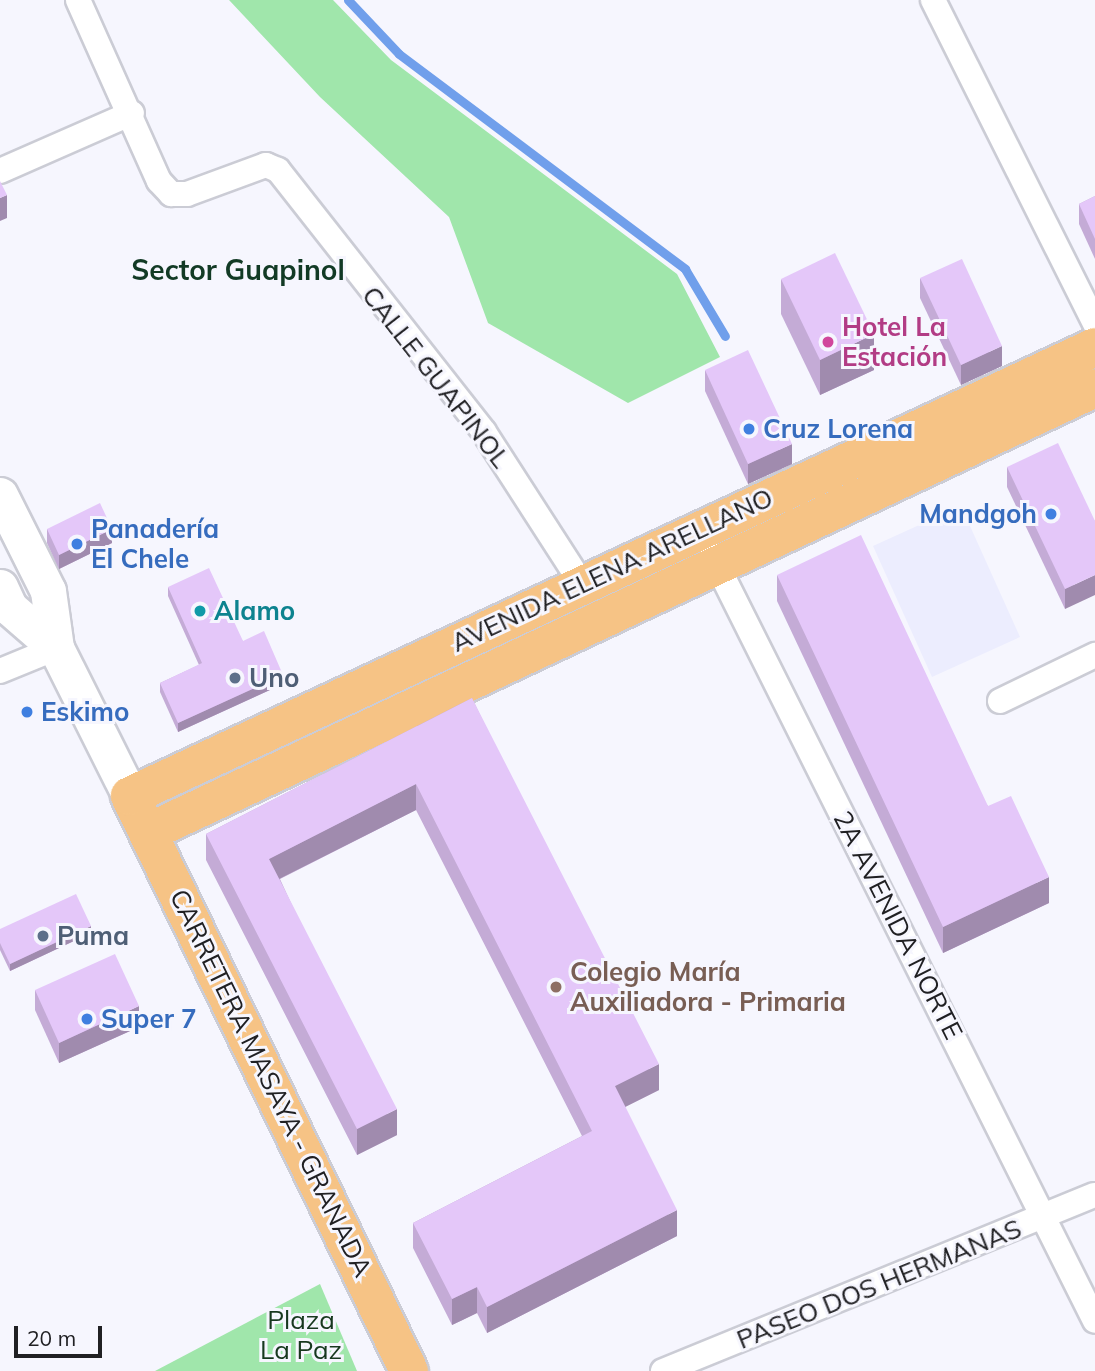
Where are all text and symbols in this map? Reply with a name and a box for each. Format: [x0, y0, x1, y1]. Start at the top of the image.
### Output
district label: Sector Guapinol [131, 253, 345, 287]
street label: CALLE GUAPINOL [356, 280, 516, 474]
place label: Hotel La Estación [842, 311, 947, 372]
marker: Hotel La Estación [820, 334, 836, 350]
place label: Cruz Lorena [763, 413, 913, 445]
marker: Cruz Lorena [741, 421, 757, 437]
street label: AVENIDA ELENA ARELLANO [446, 482, 778, 658]
place label: Mandgoh [919, 498, 1037, 530]
marker: Mandgoh [1043, 506, 1059, 522]
place label: Panadería El Chele [91, 513, 219, 574]
marker: Panadería El Chele [69, 536, 85, 552]
place label: Alamo [214, 595, 295, 627]
marker: Alamo [192, 603, 208, 619]
place label: Uno [249, 662, 299, 694]
marker: Uno [227, 670, 243, 686]
place label: Eskimo [41, 696, 129, 728]
marker: Eskimo [19, 704, 35, 720]
street label: 2A AVENIDA NORTE [827, 806, 969, 1044]
street label: CARRETERA MASAYA - GRANADA [163, 884, 379, 1282]
place label: Puma [57, 920, 129, 952]
marker: Puma [35, 928, 51, 944]
place label: Colegio María Auxiliadora - Primaria [570, 956, 846, 1018]
marker: Colegio María Auxiliadora - Primaria [548, 979, 564, 995]
place label: Super 7 [101, 1003, 197, 1035]
marker: Super 7 [79, 1011, 95, 1027]
street label: PASEO DOS HERMANAS [732, 1213, 1026, 1355]
park label: Plaza La Paz [260, 1304, 342, 1366]
scale bar [18, 1312, 105, 1356]
text: 20 m [27, 1325, 76, 1351]

